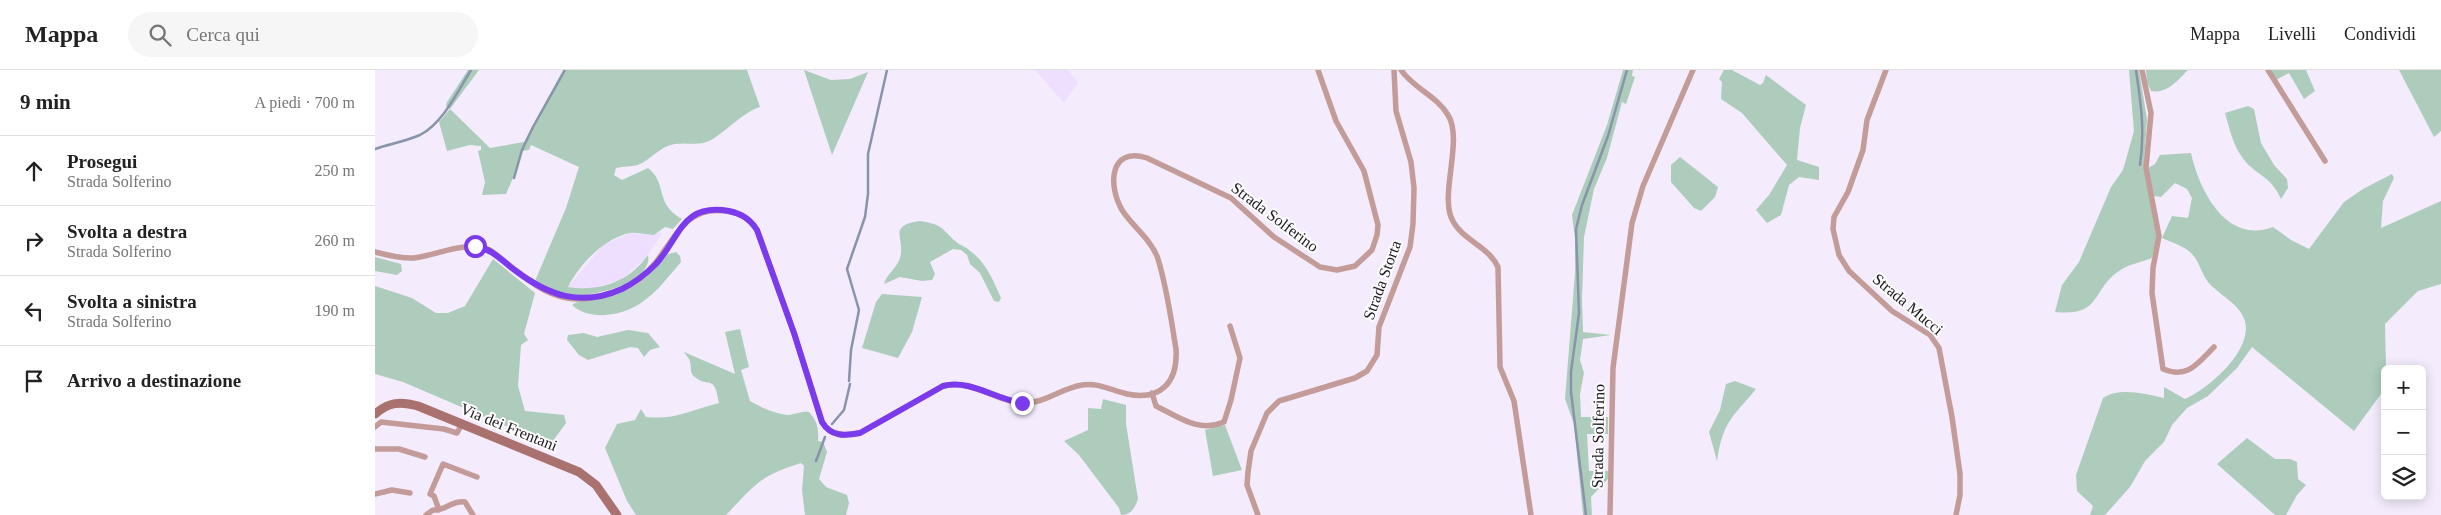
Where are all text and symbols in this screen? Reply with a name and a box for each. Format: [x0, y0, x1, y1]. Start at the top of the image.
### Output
search box [128, 12, 478, 57]
text: Mappa [25, 21, 98, 47]
icon: search [146, 21, 174, 49]
text: Cerca qui [186, 24, 260, 45]
text: Mappa [2190, 24, 2240, 44]
text: Livelli [2268, 24, 2316, 44]
text: Condividi [2344, 24, 2416, 44]
text: 9 min [20, 90, 71, 114]
text: A piedi · 700 m [255, 94, 355, 111]
text: Prosegui [67, 151, 137, 172]
icon: ahead [20, 157, 48, 185]
text: 250 m [315, 162, 355, 179]
text: Strada Solferino [67, 173, 171, 190]
street label: Strada Solferino [1228, 179, 1322, 255]
text: Svolta a destra [67, 221, 187, 242]
icon: right [20, 227, 48, 255]
text: 260 m [315, 232, 355, 249]
route start [464, 235, 487, 258]
street label: Strada Storta [1360, 238, 1404, 322]
text: Strada Solferino [67, 243, 171, 260]
street label: Strada Mucci [1870, 270, 1947, 338]
text: Svolta a sinistra [67, 291, 197, 312]
icon: left [20, 297, 48, 325]
text: 190 m [315, 302, 355, 319]
text: Strada Solferino [67, 313, 171, 330]
map controls [2381, 365, 2426, 500]
button: + [2381, 365, 2426, 410]
icon: arrive [20, 367, 48, 395]
text: Arrivo a destinazione [67, 370, 241, 391]
street label: Strada Solferino [1589, 384, 1607, 488]
route end [1011, 392, 1034, 415]
street label: Via dei Frentani [458, 400, 560, 454]
button: − [2381, 410, 2426, 455]
button: layers [2381, 455, 2426, 500]

